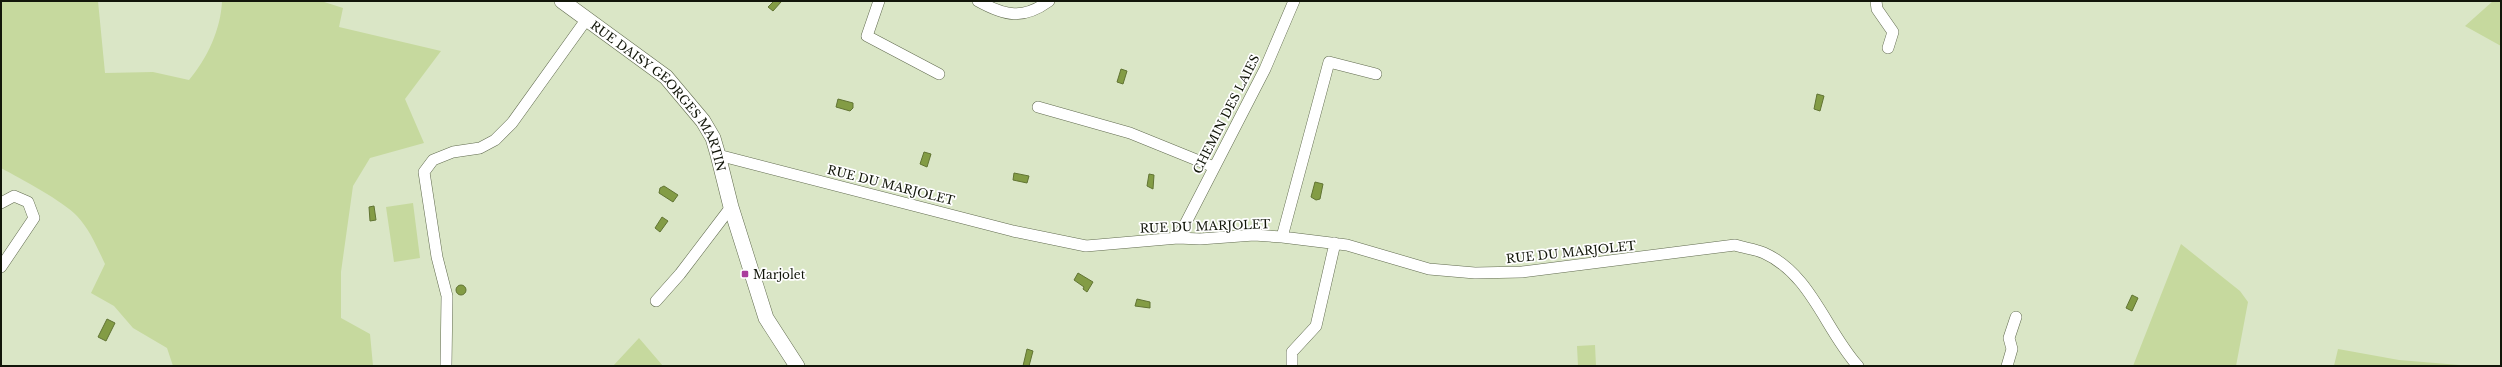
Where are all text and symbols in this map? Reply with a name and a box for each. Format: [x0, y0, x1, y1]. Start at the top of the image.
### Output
street label: RUE DAISY GEORGES MARTIN [588, 17, 729, 173]
street label: CHEMIN DES LAIES [1189, 52, 1263, 176]
street label: RUE DU MARJOLET [826, 162, 957, 208]
street label: RUE DU MARJOLET [1139, 216, 1271, 236]
street label: RUE DU MARJOLET [1505, 238, 1637, 266]
place label: Marjolet [753, 267, 806, 282]
marker: Marjolet [740, 269, 750, 279]

